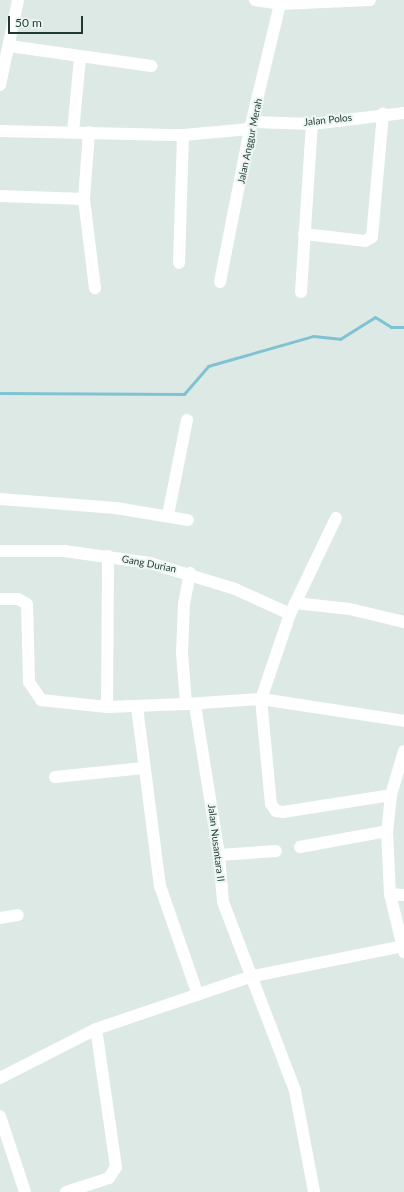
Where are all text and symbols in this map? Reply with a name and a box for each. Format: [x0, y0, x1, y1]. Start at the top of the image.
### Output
scale bar [10, 8, 85, 34]
text: 50 m [15, 15, 42, 30]
street label: Jalan Anggur Merah [235, 97, 265, 185]
street label: Jalan Polos [303, 112, 353, 128]
street label: Gang Durian [121, 553, 177, 575]
street label: Jalan Nusantara II [205, 804, 227, 882]

